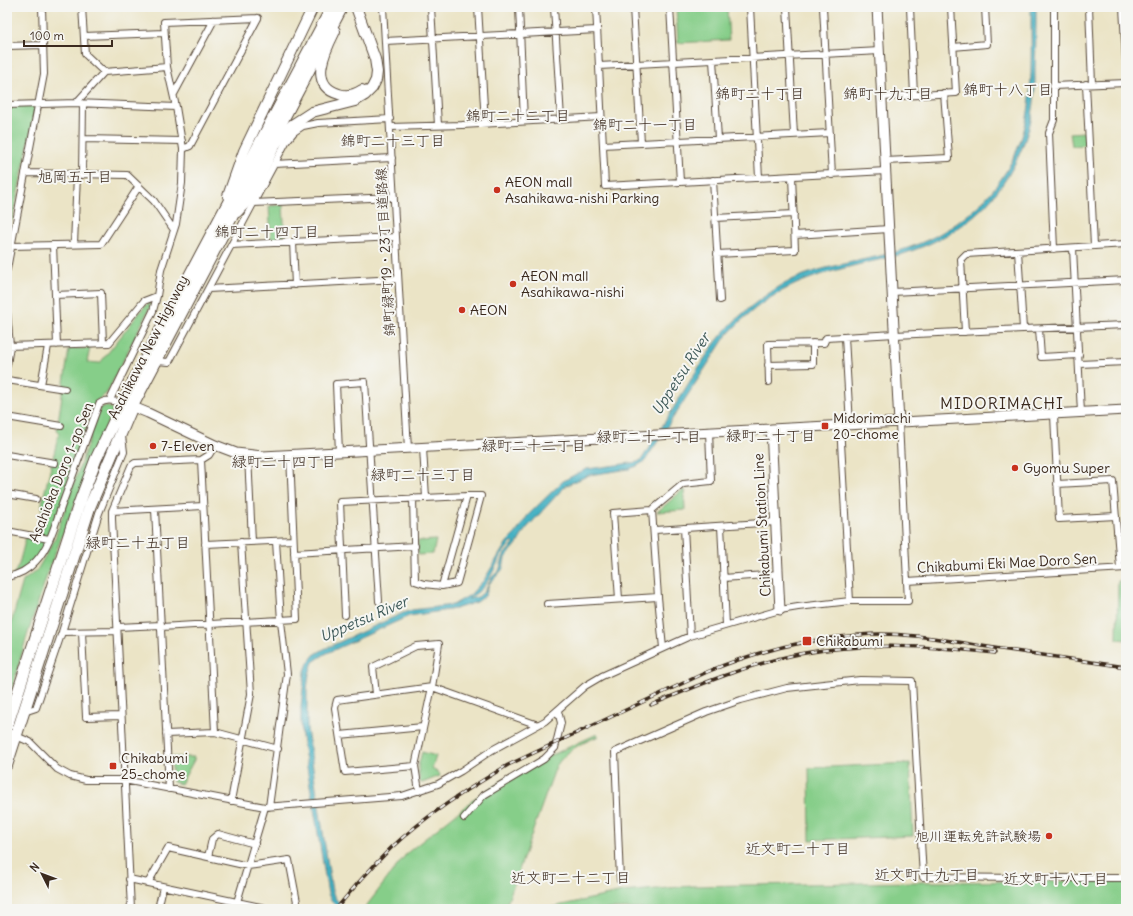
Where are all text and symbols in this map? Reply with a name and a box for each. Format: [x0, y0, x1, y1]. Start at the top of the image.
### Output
scale bar [24, 22, 112, 48]
text: 100 m [30, 28, 64, 43]
district label: 錦町十八丁目 [963, 80, 1053, 99]
district label: 錦町二十丁目 [715, 84, 805, 103]
district label: 錦町十九丁目 [843, 84, 933, 103]
district label: 錦町二十二丁目 [465, 106, 571, 125]
district label: 錦町二十一丁目 [592, 115, 698, 134]
district label: 錦町二十三丁目 [340, 131, 446, 150]
district label: 旭岡五丁目 [37, 167, 113, 186]
street label: 錦町緑町19・23丁目道路線 [372, 167, 398, 337]
place label: AEON mall Asahikawa-nishi Parking [505, 173, 659, 207]
marker: AEON mall Asahikawa-nishi Parking [492, 185, 502, 195]
district label: 錦町二十四丁目 [214, 222, 320, 241]
place label: AEON mall Asahikawa-nishi [521, 267, 624, 301]
street label: Asahikawa New Highway [104, 272, 192, 422]
marker: AEON mall Asahikawa-nishi [508, 279, 518, 289]
place label: AEON [470, 301, 508, 319]
marker: AEON [457, 305, 467, 315]
water label: Uppetsu River [647, 328, 715, 418]
district label: MIDORIMACHI [940, 393, 1064, 413]
street label: Asahioka Doro 1-go Sen [25, 399, 97, 545]
place label: Midorimachi 20-chome [833, 409, 911, 443]
marker: Midorimachi 20-chome [820, 421, 830, 431]
district label: 緑町二十丁目 [726, 426, 816, 445]
district label: 緑町二十一丁目 [596, 427, 702, 446]
district label: 緑町二十二丁目 [481, 436, 587, 455]
place label: 7-Eleven [161, 437, 215, 455]
marker: 7-Eleven [148, 441, 158, 451]
district label: 緑町二十四丁目 [231, 452, 337, 471]
street label: Chikabumi Station Line [749, 453, 775, 597]
place label: Gyomu Super [1023, 459, 1110, 477]
marker: Gyomu Super [1010, 463, 1020, 473]
district label: 緑町二十三丁目 [370, 465, 476, 484]
district label: 緑町二十五丁目 [85, 533, 191, 552]
street label: Chikabumi Eki Mae Doro Sen [917, 549, 1097, 577]
water label: Uppetsu River [317, 591, 412, 646]
place label: Chikabumi [816, 632, 883, 650]
marker: Chikabumi [801, 635, 813, 647]
place label: Chikabumi 25-chome [121, 749, 188, 783]
marker: Chikabumi 25-chome [108, 761, 118, 771]
place label: 旭川運転免許試験場 [915, 827, 1041, 845]
marker: 旭川運転免許試験場 [1044, 831, 1054, 841]
district label: 近文町二十丁目 [745, 839, 851, 858]
north arrow [22, 854, 62, 894]
text: N [27, 860, 42, 875]
district label: 近文町十九丁目 [874, 865, 980, 884]
district label: 近文町二十二丁目 [511, 868, 631, 887]
district label: 近文町十八丁目 [1003, 869, 1109, 888]

